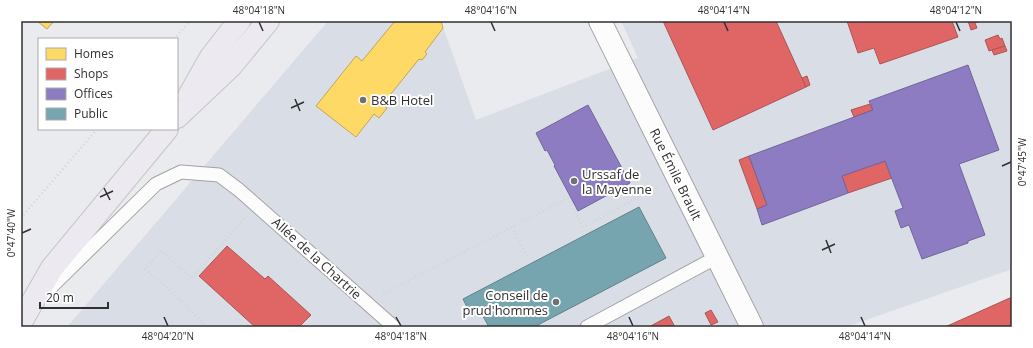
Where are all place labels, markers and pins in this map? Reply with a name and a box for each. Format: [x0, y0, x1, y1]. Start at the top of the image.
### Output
place label: B&B Hotel [371, 91, 433, 109]
marker: B&B Hotel [358, 95, 368, 105]
place label: Urssaf de la Mayenne [582, 165, 652, 198]
marker: Urssaf de la Mayenne [569, 176, 579, 186]
place label: Conseil de prud'hommes [463, 286, 548, 319]
marker: Conseil de prud'hommes [551, 297, 561, 307]

